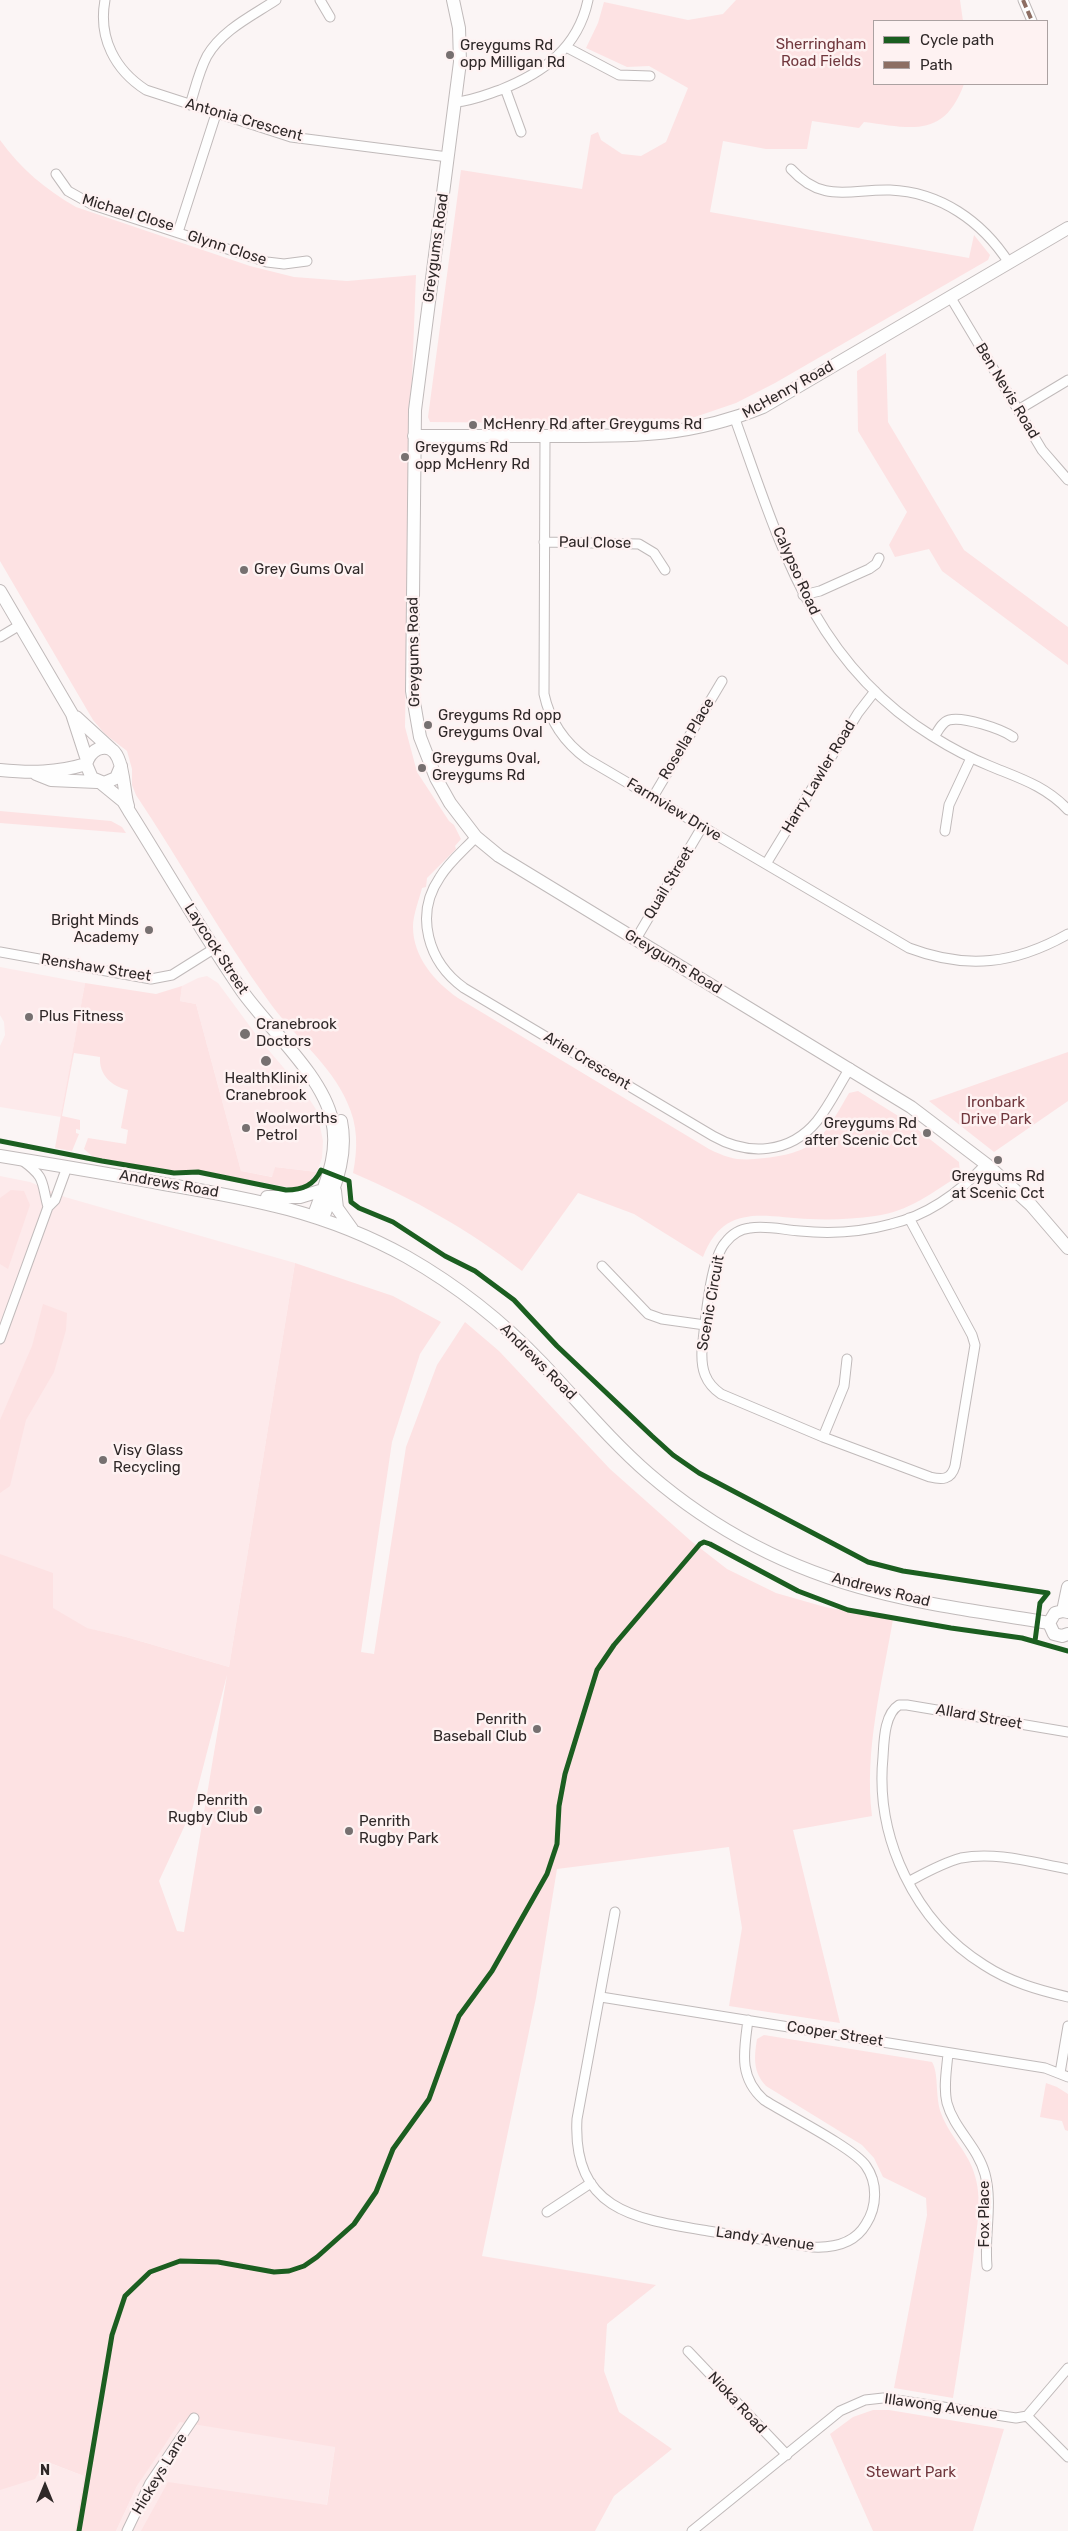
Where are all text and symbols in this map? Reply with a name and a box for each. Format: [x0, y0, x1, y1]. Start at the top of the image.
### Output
legend [873, 20, 1048, 85]
text: Cycle path [920, 31, 994, 49]
park label: Sherringham Road Fields [776, 36, 866, 71]
place label: Greygums Rd opp Milligan Rd [460, 37, 565, 72]
marker: Greygums Rd opp Milligan Rd [444, 49, 456, 61]
text: Path [920, 56, 953, 74]
street label: Antonia Crescent [183, 95, 305, 145]
street label: Michael Close [80, 190, 176, 236]
street label: Greygums Road [419, 192, 453, 304]
street label: Glynn Close [185, 227, 269, 269]
street label: Ben Nevis Road [971, 340, 1043, 442]
street label: McHenry Road [739, 358, 837, 422]
place label: McHenry Rd after Greygums Rd [483, 416, 702, 434]
marker: McHenry Rd after Greygums Rd [467, 419, 479, 431]
place label: Greygums Rd opp McHenry Rd [415, 439, 530, 474]
marker: Greygums Rd opp McHenry Rd [399, 451, 411, 463]
street label: Calypso Road [769, 524, 823, 618]
street label: Paul Close [559, 533, 631, 553]
place label: Grey Gums Oval [254, 561, 364, 579]
marker: Grey Gums Oval [238, 564, 250, 576]
street label: Greygums Road [404, 597, 424, 707]
street label: Rosella Place [656, 695, 718, 783]
place label: Greygums Rd opp Greygums Oval [438, 707, 561, 742]
street label: Harry Lawler Road [778, 717, 860, 837]
marker: Greygums Rd opp Greygums Oval [422, 719, 434, 731]
place label: Greygums Oval, Greygums Rd [432, 750, 540, 785]
marker: Greygums Oval, Greygums Rd [416, 762, 428, 774]
street label: Farmview Drive [623, 775, 725, 845]
street label: Quail Street [640, 843, 698, 923]
street label: Laycock Street [180, 900, 252, 998]
place label: Bright Minds Academy [51, 912, 139, 947]
marker: Bright Minds Academy [143, 924, 155, 936]
street label: Greygums Road [621, 926, 725, 998]
street label: Renshaw Street [40, 950, 152, 986]
place label: Plus Fitness [39, 1008, 124, 1026]
marker: Plus Fitness [23, 1011, 35, 1023]
place label: Cranebrook Doctors [256, 1016, 337, 1051]
marker: Cranebrook Doctors [238, 1027, 252, 1041]
street label: Ariel Crescent [540, 1028, 634, 1094]
marker: HealthKlinix Cranebrook [259, 1054, 273, 1068]
place label: HealthKlinix Cranebrook [224, 1070, 308, 1105]
park label: Ironbark Drive Park [961, 1094, 1031, 1129]
place label: Woolworths Petrol [256, 1110, 337, 1145]
place label: Greygums Rd after Scenic Cct [805, 1115, 917, 1150]
marker: Woolworths Petrol [240, 1122, 252, 1134]
marker: Greygums Rd after Scenic Cct [921, 1127, 933, 1139]
marker: Greygums Rd at Scenic Cct [992, 1154, 1004, 1166]
street label: Andrews Road [118, 1166, 220, 1202]
place label: Greygums Rd at Scenic Cct [951, 1168, 1045, 1203]
street label: Scenic Circuit [694, 1254, 728, 1352]
street label: Andrews Road [496, 1320, 580, 1404]
place label: Visy Glass Recycling [113, 1442, 183, 1477]
marker: Visy Glass Recycling [97, 1454, 109, 1466]
street label: Andrews Road [830, 1569, 932, 1611]
street label: Allard Street [935, 1701, 1023, 1733]
place label: Penrith Baseball Club [433, 1711, 527, 1746]
marker: Penrith Baseball Club [531, 1723, 543, 1735]
place label: Penrith Rugby Club [168, 1792, 248, 1827]
marker: Penrith Rugby Club [252, 1804, 264, 1816]
place label: Penrith Rugby Park [359, 1813, 439, 1848]
marker: Penrith Rugby Park [343, 1825, 355, 1837]
street label: Cooper Street [786, 2018, 884, 2050]
street label: Fox Place [976, 2181, 994, 2247]
street label: Landy Avenue [715, 2223, 815, 2255]
street label: Nioka Road [704, 2368, 770, 2438]
street label: Illawong Avenue [883, 2390, 999, 2424]
street label: Hickeys Lane [129, 2430, 191, 2518]
north arrow [20, 2461, 70, 2511]
text: N [40, 2462, 50, 2479]
park label: Stewart Park [866, 2464, 956, 2482]

